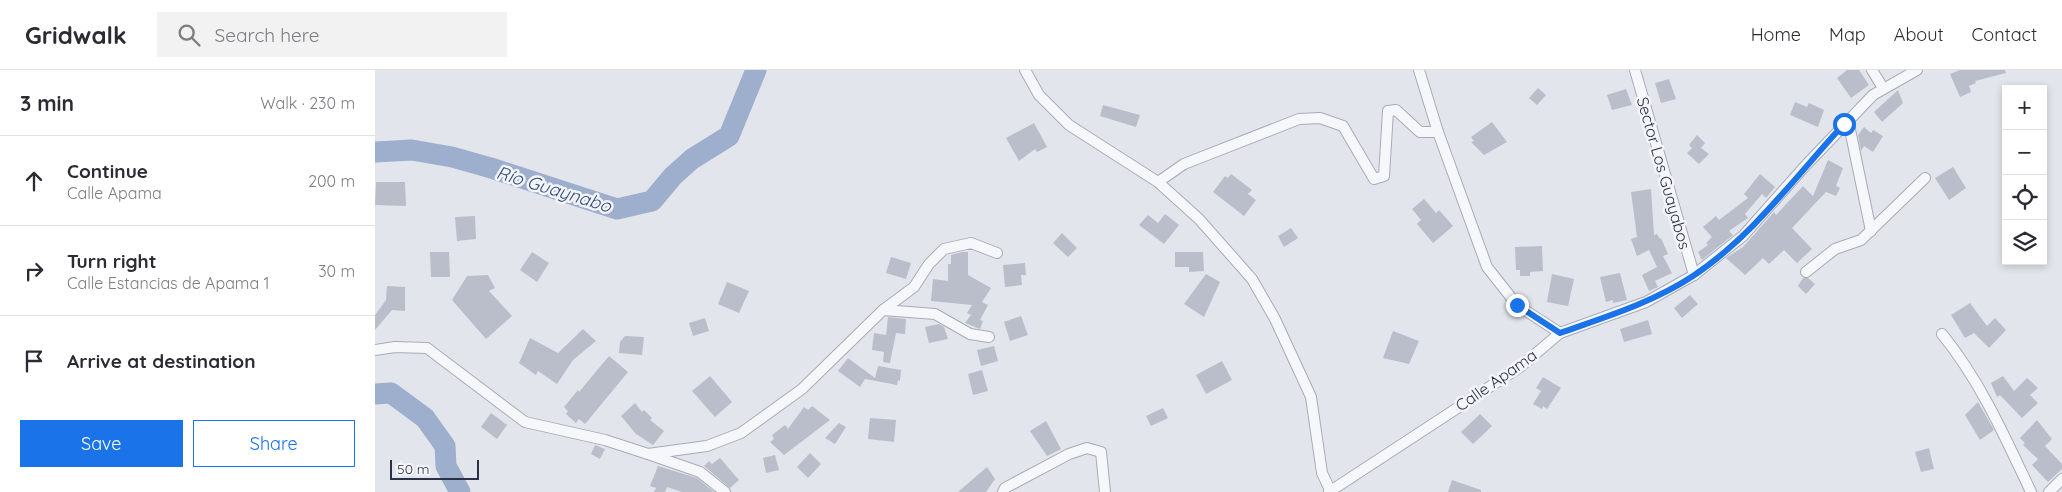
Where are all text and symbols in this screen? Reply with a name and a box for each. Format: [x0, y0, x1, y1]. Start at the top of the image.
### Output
search box [157, 12, 507, 57]
text: Gridwalk [25, 20, 127, 50]
icon: search [175, 21, 203, 49]
text: Search here [215, 23, 319, 47]
text: Home [1751, 23, 1801, 46]
text: Map [1829, 23, 1866, 46]
text: About [1894, 23, 1944, 46]
text: Contact [1972, 23, 2037, 46]
map controls [2002, 85, 2047, 265]
button: + [2002, 85, 2047, 130]
text: 3 min [20, 90, 74, 116]
text: Walk · 230 m [260, 93, 355, 113]
street label: Sector Los Guayabos [1633, 95, 1695, 251]
route start [1833, 113, 1856, 136]
button: − [2002, 130, 2047, 175]
text: Continue [67, 159, 148, 183]
water label: Río Guaynabo [494, 161, 615, 218]
icon: ahead [20, 167, 48, 195]
text: 200 m [308, 171, 355, 191]
button: locate [2002, 175, 2047, 220]
text: Calle Apama [67, 183, 162, 203]
button: layers [2002, 220, 2047, 265]
text: Turn right [67, 249, 156, 273]
icon: right [20, 257, 48, 285]
text: 30 m [318, 261, 355, 281]
text: Calle Estancias de Apama 1 [67, 273, 269, 293]
route end [1506, 294, 1529, 317]
street label: Calle Apama [1451, 345, 1541, 415]
icon: arrive [20, 347, 48, 375]
text: Arrive at destination [67, 349, 256, 373]
button: Save [20, 420, 183, 467]
button: Share [193, 420, 355, 467]
scale bar [390, 457, 479, 480]
text: 50 m [397, 460, 430, 478]

